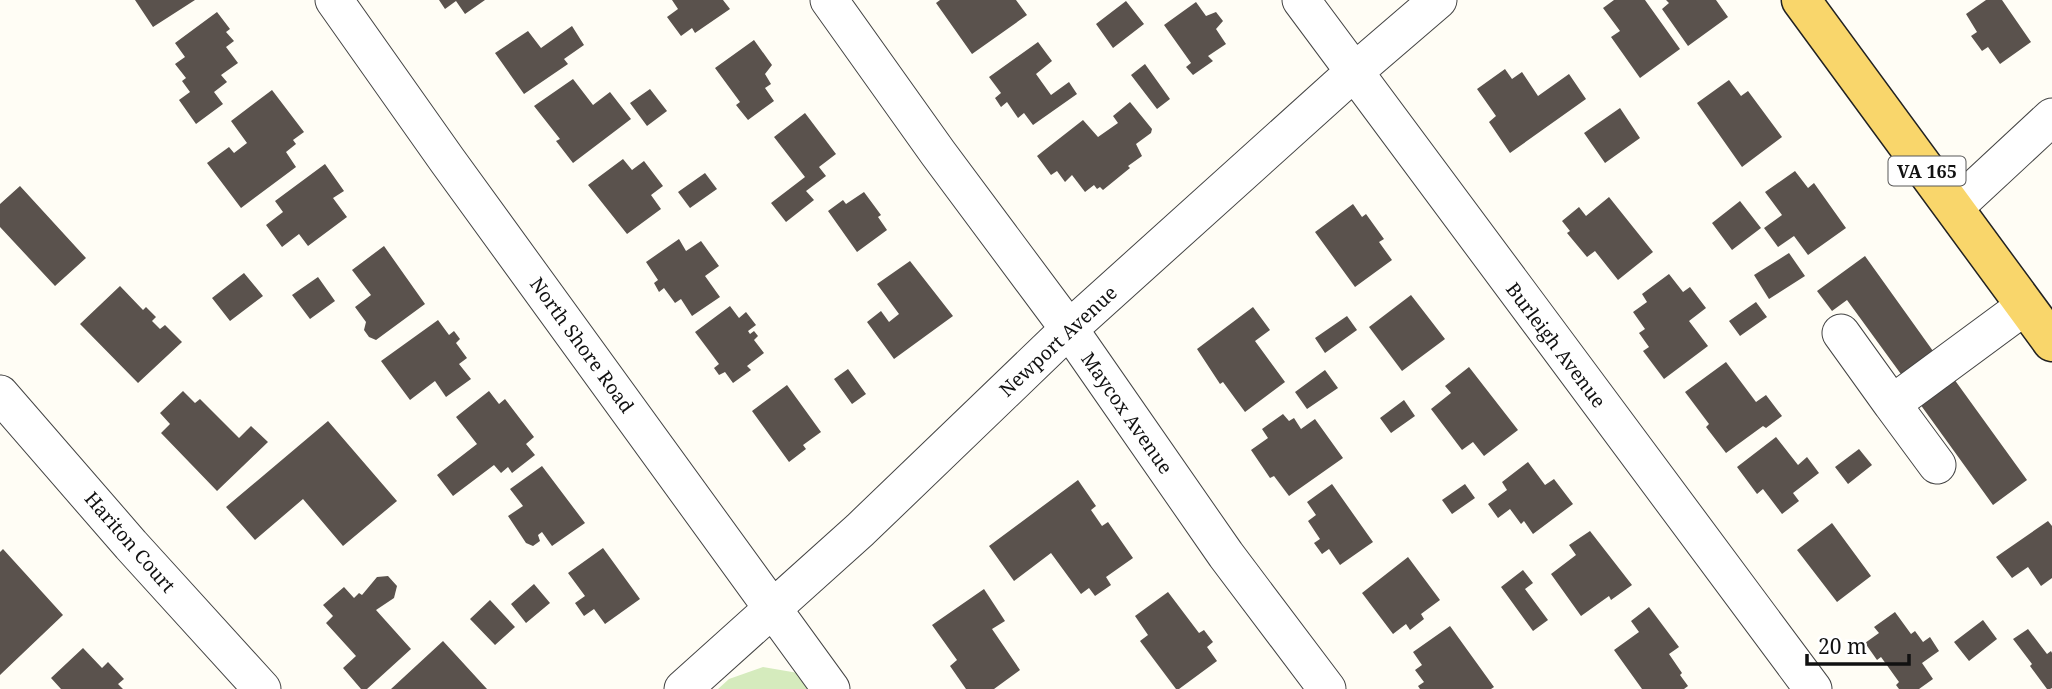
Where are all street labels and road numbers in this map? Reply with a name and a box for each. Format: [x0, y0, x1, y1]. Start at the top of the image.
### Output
road number: VA 165 [1888, 156, 1966, 186]
street label: North Shore Road [524, 272, 640, 418]
street label: Burleigh Avenue [1500, 277, 1612, 413]
street label: Newport Avenue [993, 280, 1123, 402]
street label: Maycox Avenue [1075, 347, 1179, 479]
street label: Hariton Court [79, 486, 181, 598]

